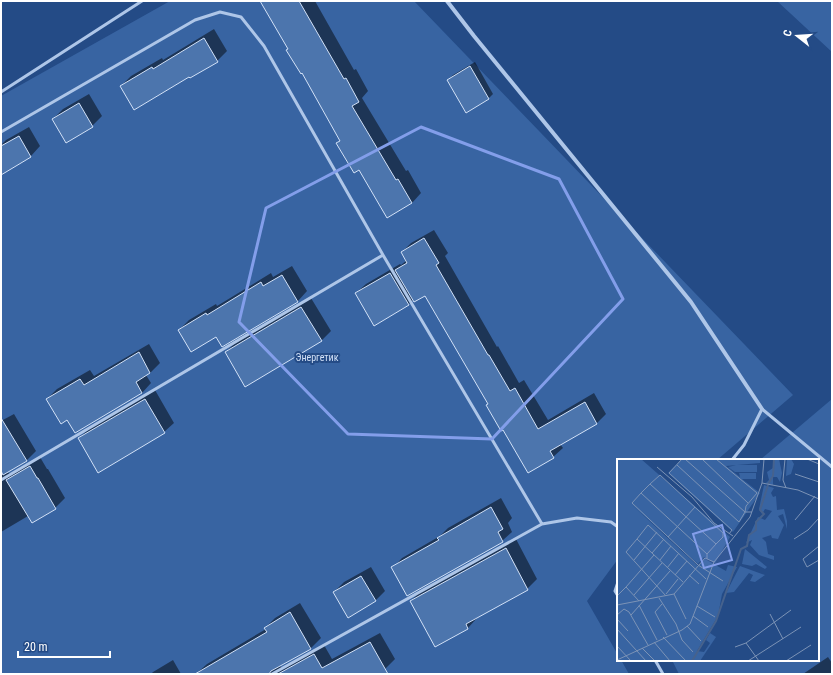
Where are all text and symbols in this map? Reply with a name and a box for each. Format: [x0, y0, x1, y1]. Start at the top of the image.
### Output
north arrow [777, 16, 817, 56]
text: С [781, 28, 795, 38]
park label: Энергетик [295, 352, 339, 363]
inset map [617, 459, 819, 661]
scale bar [18, 633, 110, 659]
text: 20 m [24, 640, 48, 654]

